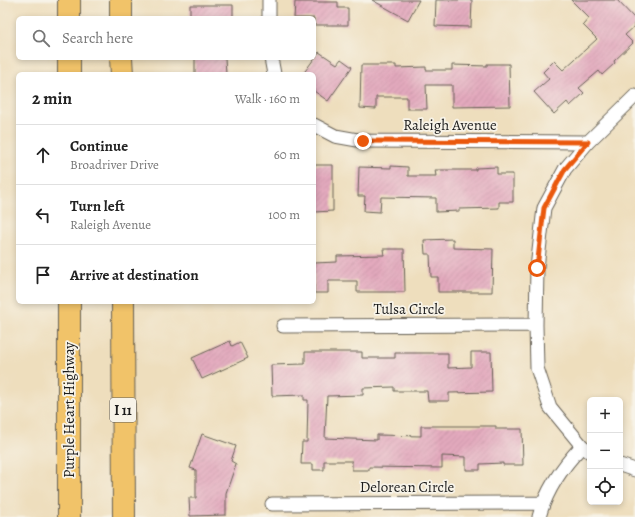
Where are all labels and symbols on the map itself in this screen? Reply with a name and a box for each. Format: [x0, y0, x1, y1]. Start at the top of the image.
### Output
street label: Raleigh Avenue [403, 115, 497, 135]
route end [354, 132, 372, 150]
route start [528, 259, 546, 277]
street label: Tulsa Circle [373, 299, 445, 319]
street label: Purple Heart Highway [59, 342, 79, 478]
road number: I 11 [110, 398, 136, 422]
street label: Delorean Circle [360, 477, 455, 497]

